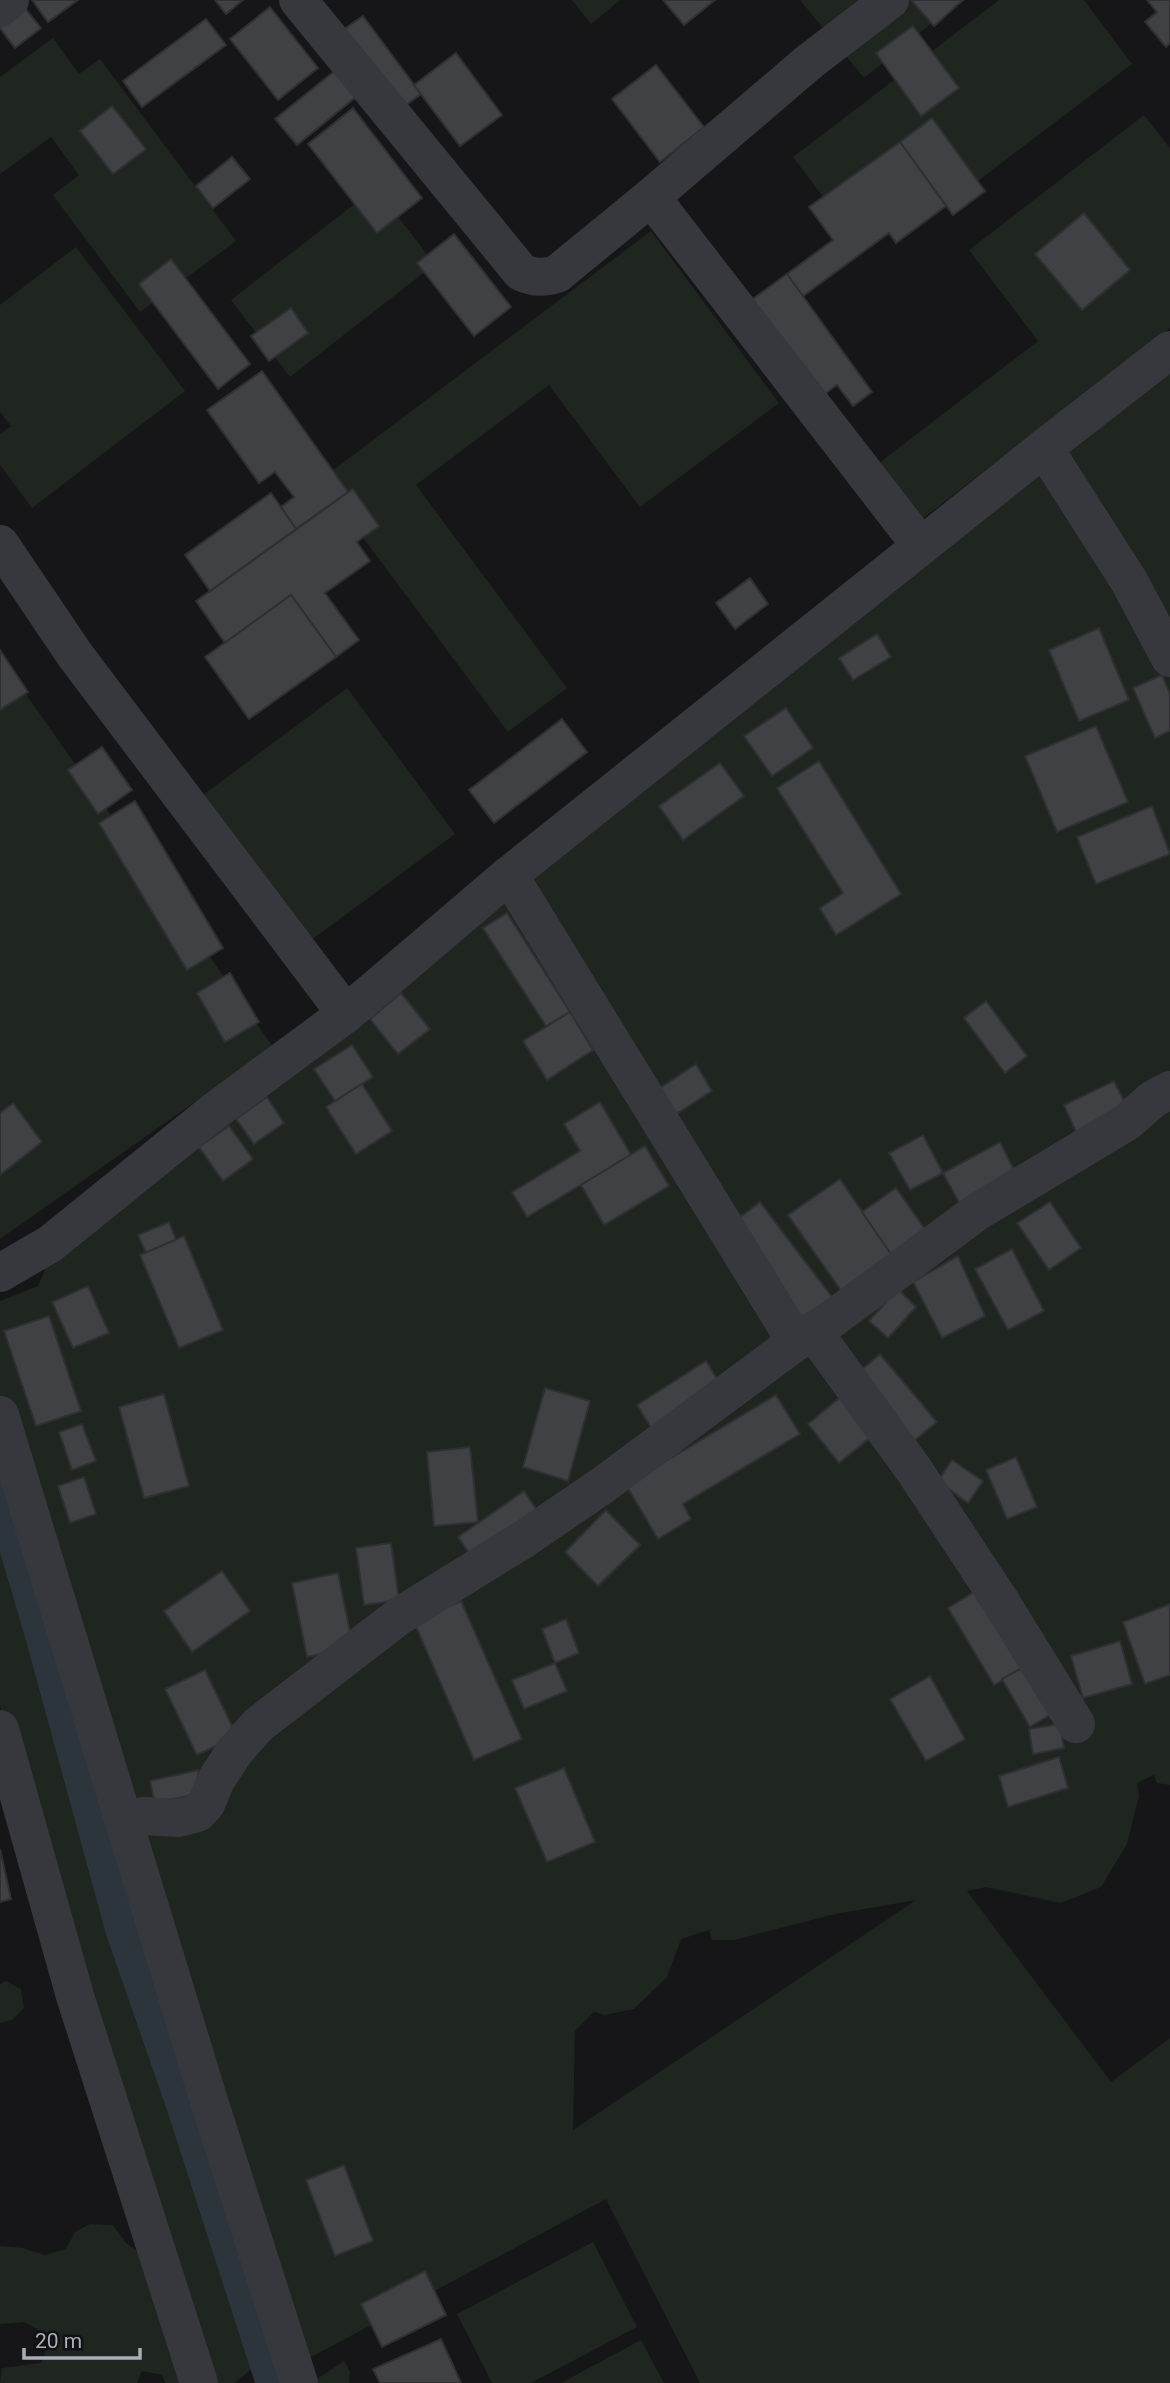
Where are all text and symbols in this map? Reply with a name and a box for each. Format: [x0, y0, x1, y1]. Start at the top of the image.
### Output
scale bar [24, 2316, 140, 2360]
text: 20 m [35, 2329, 82, 2353]

